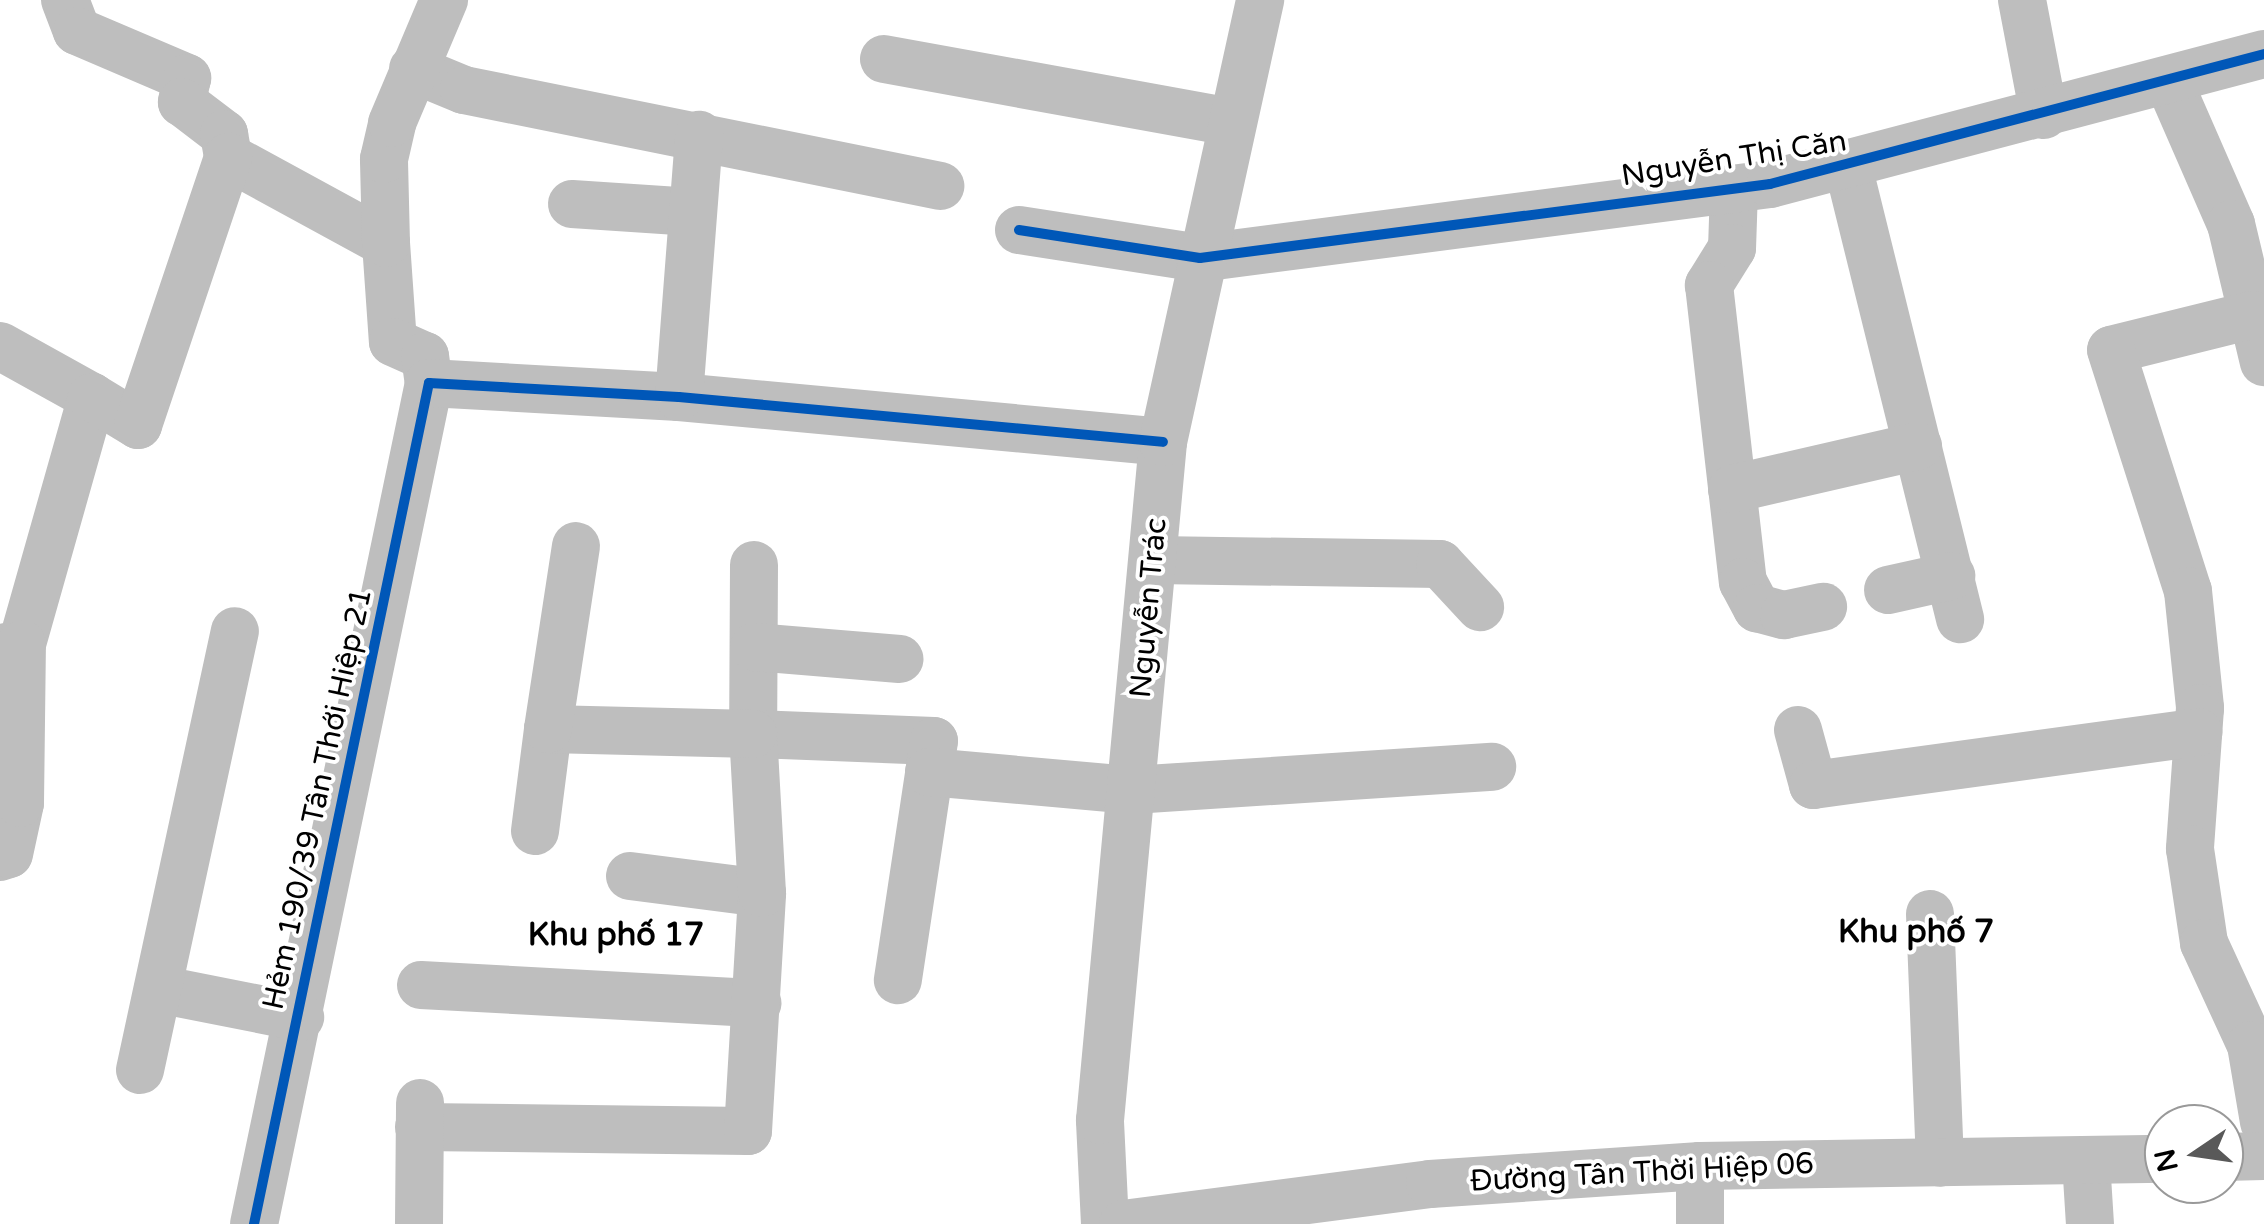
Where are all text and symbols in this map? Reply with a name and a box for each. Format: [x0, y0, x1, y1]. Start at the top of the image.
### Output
street label: Nguyễn Thị Căn [1619, 123, 1849, 195]
street label: Nguyễn Trác [1123, 516, 1175, 700]
street label: Hẻm 190/39 Tân Thới Hiệp 21 [256, 585, 380, 1013]
district label: Khu phố 7 [1838, 913, 1994, 951]
district label: Khu phố 17 [528, 916, 704, 954]
north arrow [2144, 1104, 2244, 1204]
street label: Đường Tân Thời Hiệp 06 [1469, 1146, 1815, 1200]
text: N [2148, 1146, 2186, 1175]

